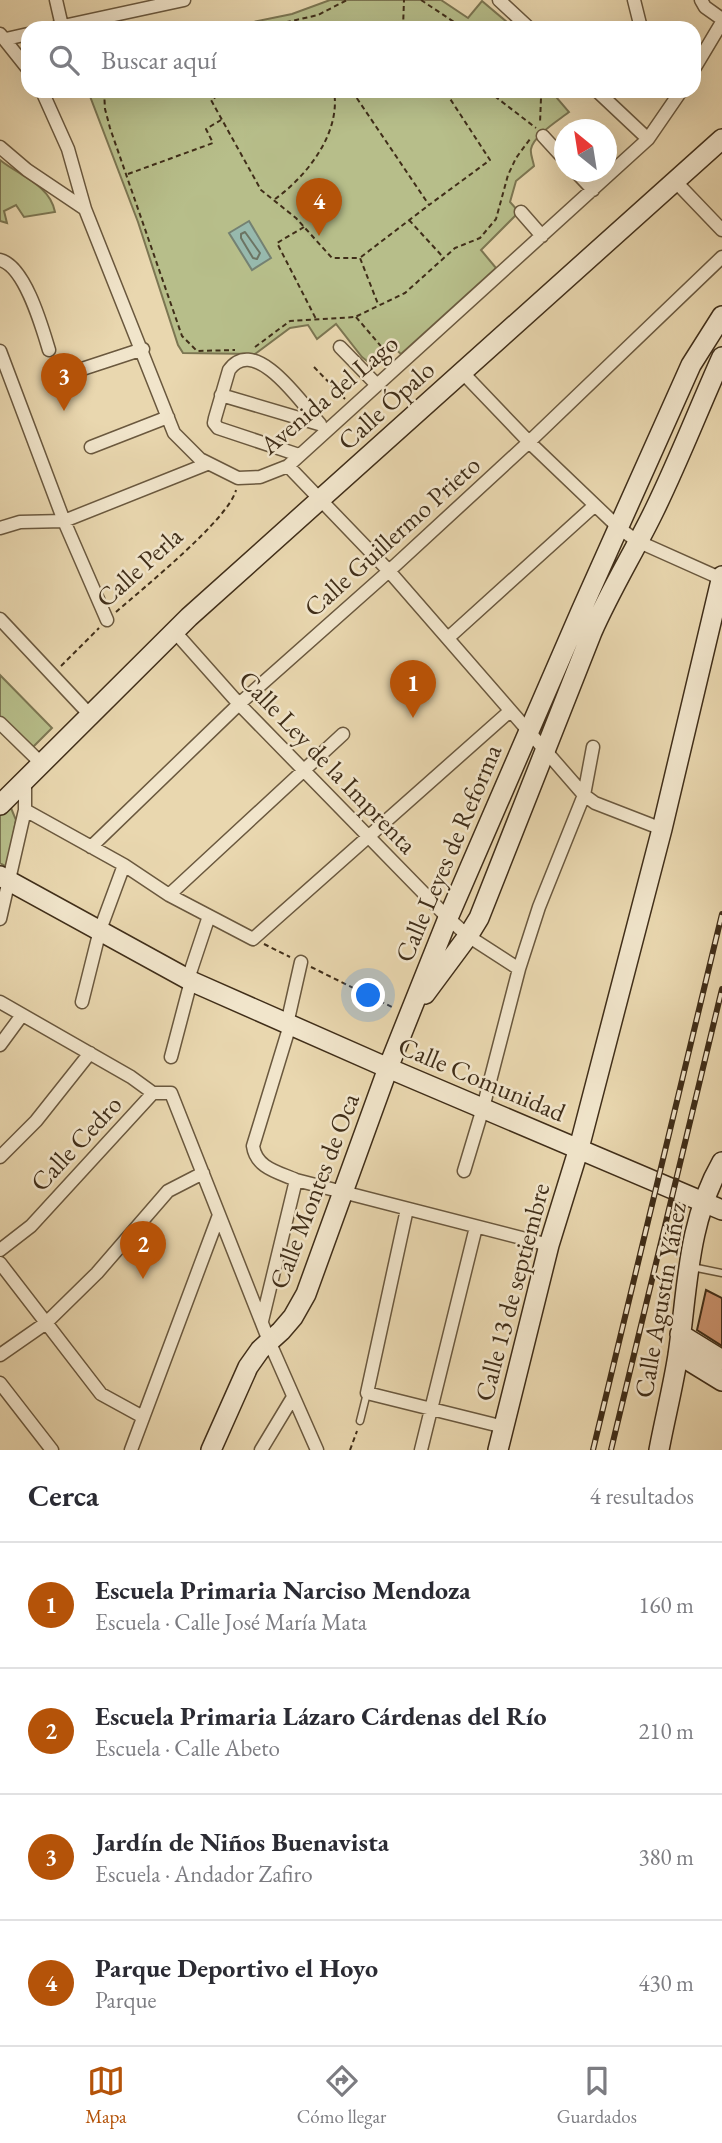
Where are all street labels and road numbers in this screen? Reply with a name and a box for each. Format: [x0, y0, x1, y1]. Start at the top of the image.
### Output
street label: Avenida del Lago [252, 326, 405, 462]
street label: Calle Ópalo [330, 353, 442, 457]
street label: Calle Guillermo Prieto [297, 448, 487, 624]
street label: Calle Perla [89, 519, 190, 615]
street label: Calle Ley de la Imprenta [232, 663, 425, 861]
street label: Calle Leyes de Reforma [387, 738, 509, 967]
street label: Calle Comunidad [393, 1028, 572, 1130]
street label: Calle Cedro [23, 1088, 129, 1198]
street label: Calle Montes de Oca [261, 1088, 367, 1294]
street label: Calle 13 de septiembre [467, 1179, 557, 1405]
street label: Calle Agustín Yáñez [626, 1199, 694, 1400]

